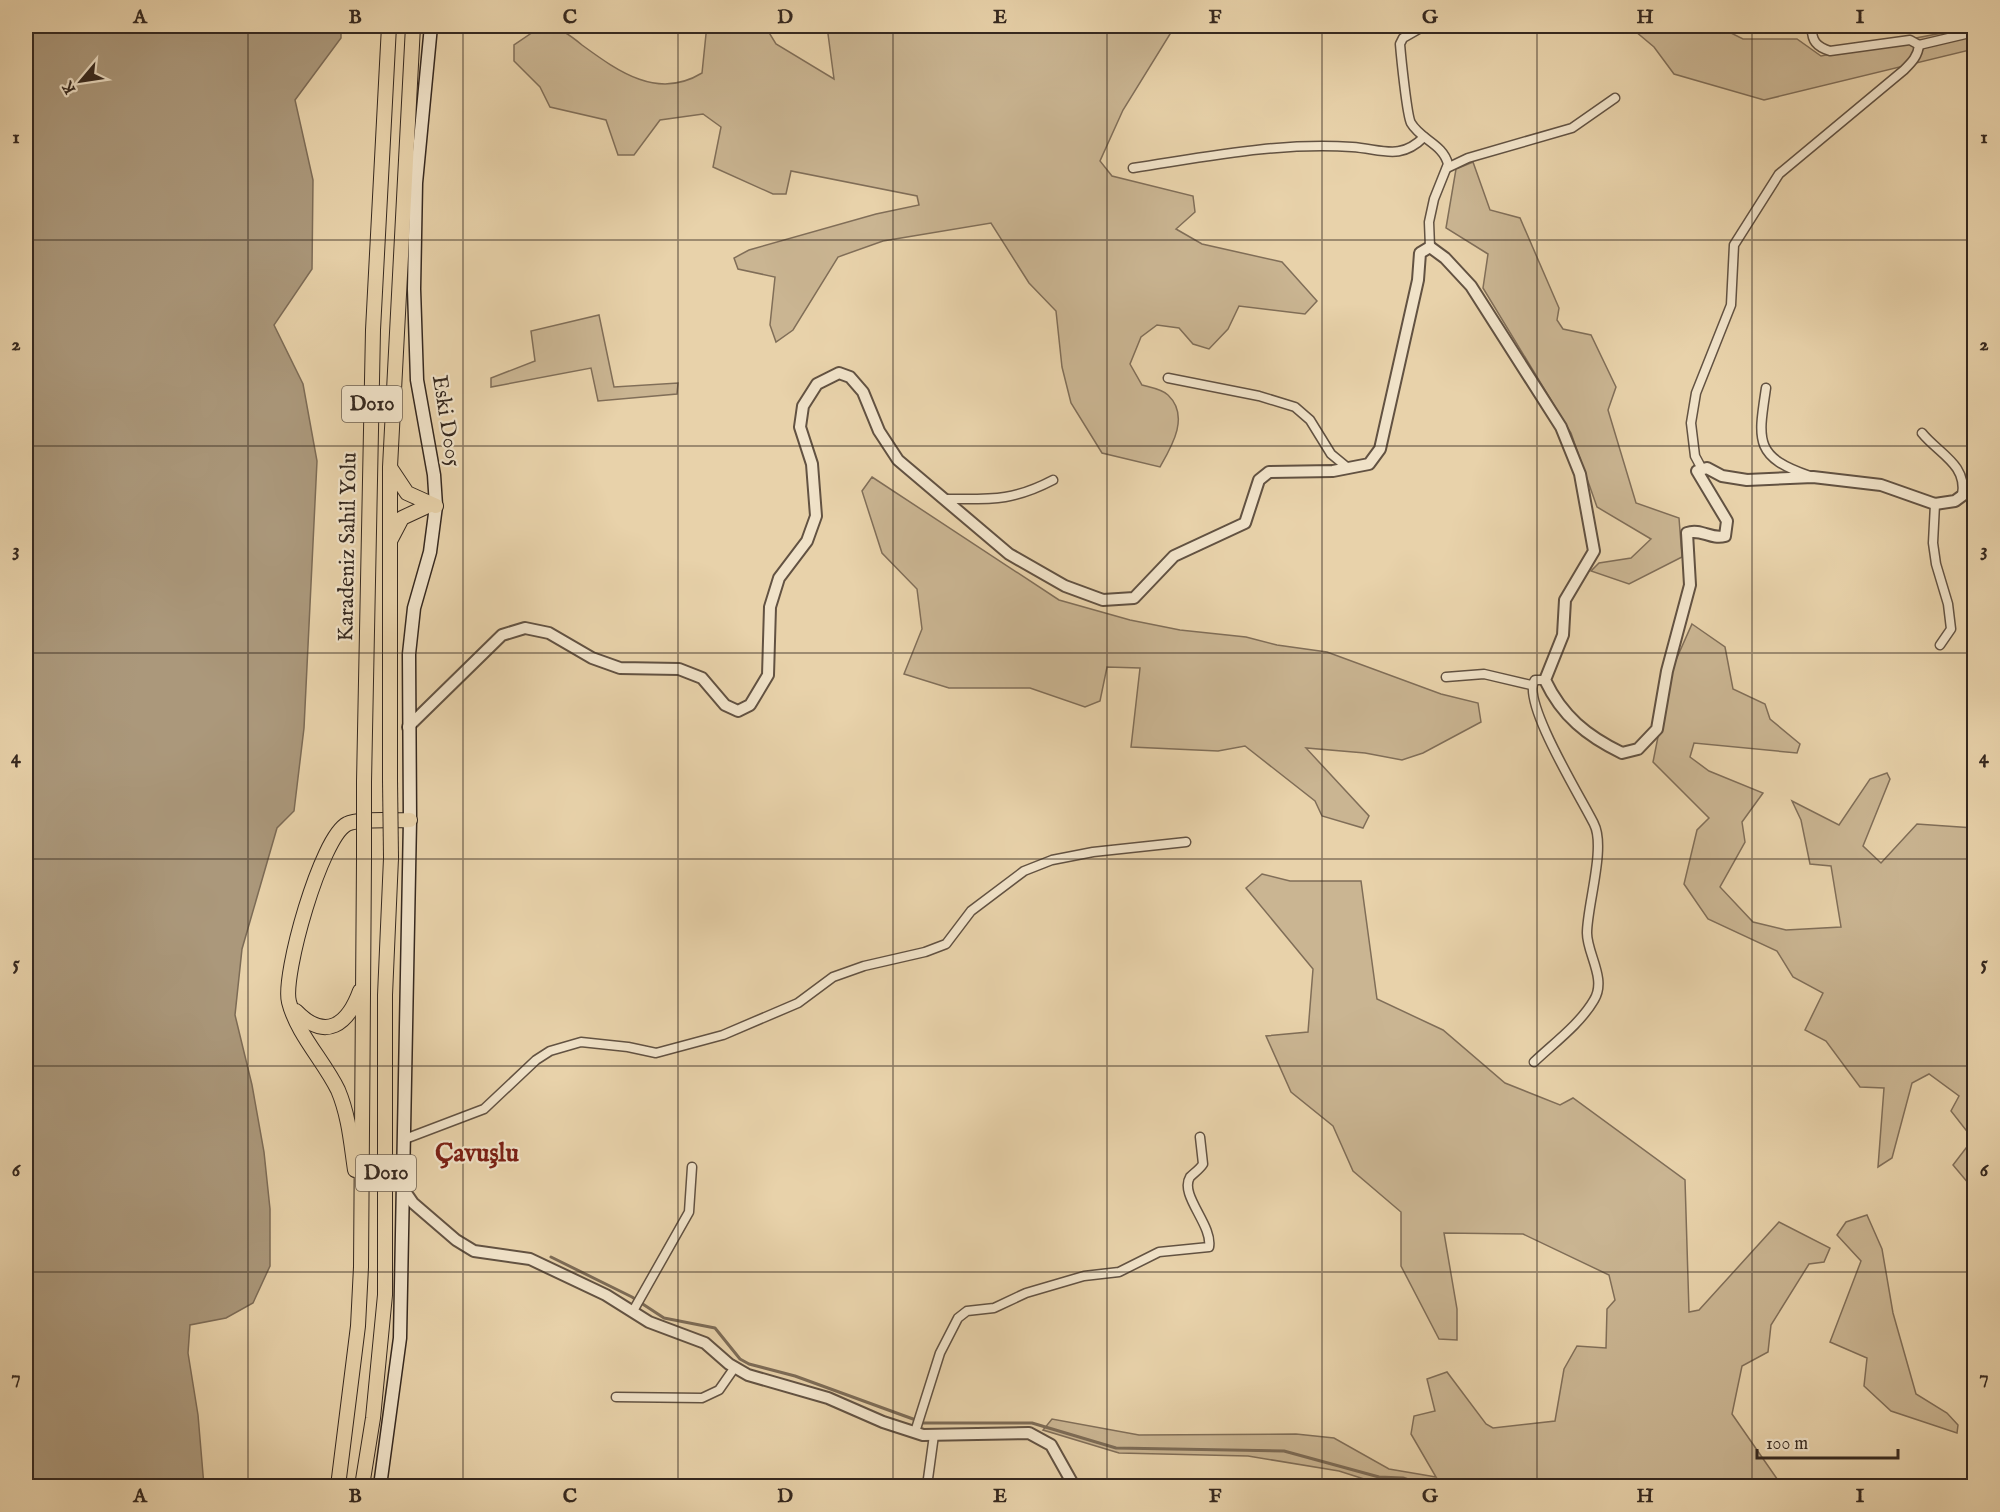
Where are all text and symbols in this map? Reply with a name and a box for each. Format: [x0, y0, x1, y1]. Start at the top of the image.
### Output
text: A [132, 5, 148, 30]
text: B [348, 5, 362, 30]
text: C [563, 5, 577, 30]
text: D [777, 5, 793, 30]
text: E [993, 5, 1007, 30]
text: F [1209, 5, 1222, 30]
text: G [1422, 5, 1439, 30]
text: H [1636, 5, 1654, 30]
text: I [1856, 5, 1865, 30]
north arrow [51, 51, 111, 111]
text: K [57, 76, 81, 97]
text: 1 [12, 125, 20, 150]
text: 1 [1980, 125, 1988, 150]
text: 2 [11, 332, 21, 357]
text: 2 [1979, 332, 1989, 357]
street label: Eski D005 [425, 373, 467, 469]
road number: D010 [342, 386, 402, 422]
street label: Karadeniz Sahil Yolu [332, 452, 364, 642]
text: 3 [12, 538, 20, 563]
text: 3 [1980, 538, 1988, 563]
text: 4 [11, 745, 22, 770]
text: 4 [1979, 745, 1990, 770]
text: 5 [12, 951, 20, 976]
text: 5 [1980, 951, 1988, 976]
district label: Çavuşlu [435, 1137, 520, 1170]
road number: D010 [356, 1155, 416, 1191]
text: 6 [12, 1158, 22, 1183]
text: 6 [1980, 1158, 1990, 1183]
text: 7 [11, 1365, 21, 1390]
text: 7 [1979, 1365, 1989, 1390]
scale bar [1757, 1422, 1898, 1460]
text: 100 m [1766, 1433, 1808, 1456]
text: A [132, 1484, 148, 1509]
text: B [348, 1484, 362, 1509]
text: C [563, 1484, 577, 1509]
text: D [777, 1484, 793, 1509]
text: E [993, 1484, 1007, 1509]
text: F [1209, 1484, 1222, 1509]
text: G [1422, 1484, 1439, 1509]
text: H [1636, 1484, 1654, 1509]
text: I [1856, 1484, 1865, 1509]

